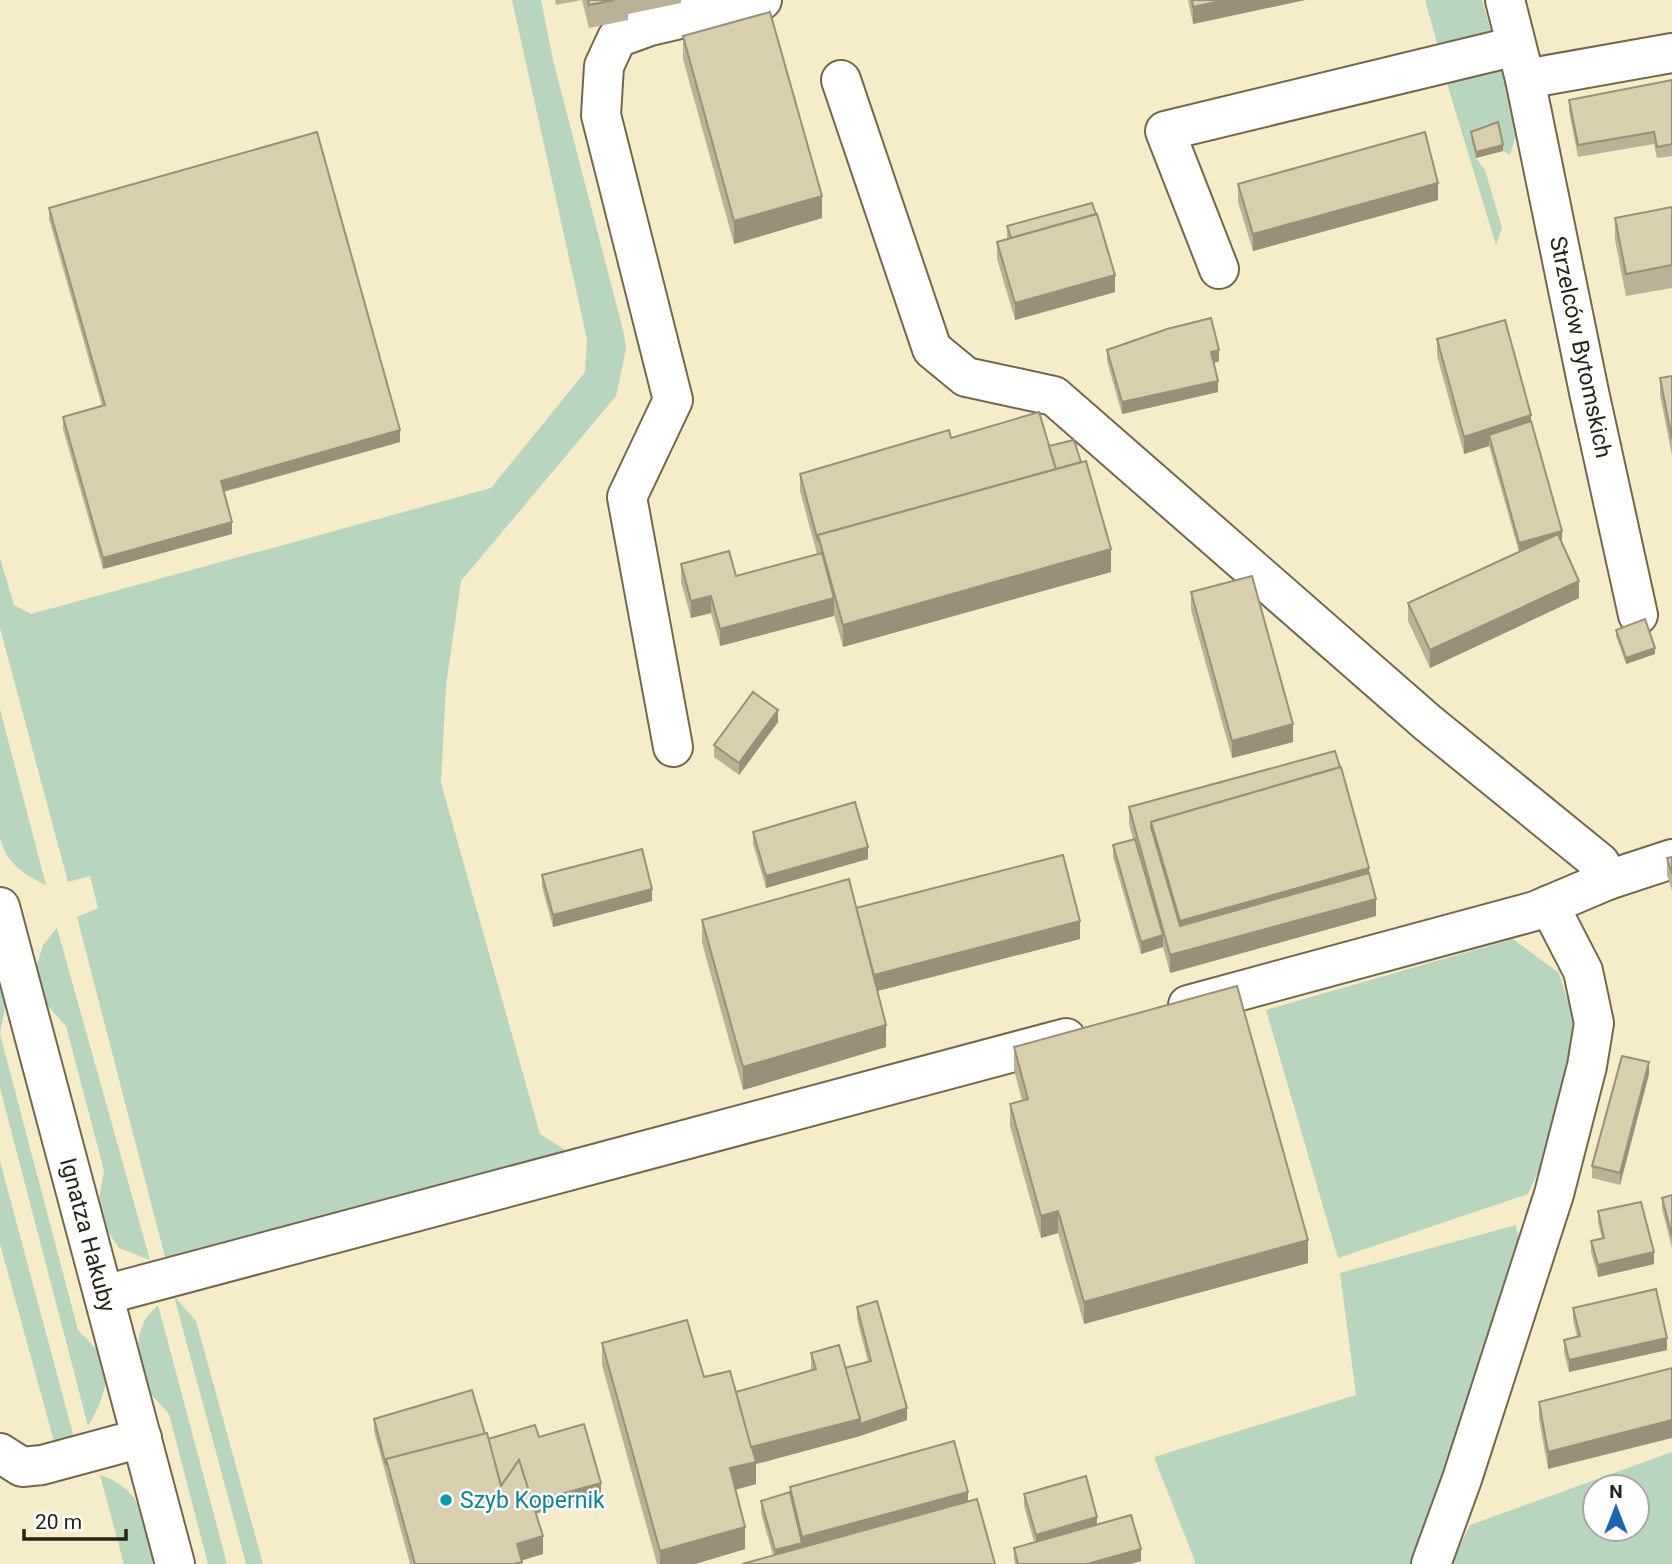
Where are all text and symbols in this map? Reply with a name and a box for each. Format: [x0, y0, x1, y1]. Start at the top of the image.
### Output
street label: Strzelców Bytomskich [1544, 234, 1617, 460]
street label: Ignatza Hakuby [54, 1155, 121, 1315]
north arrow [1581, 1473, 1651, 1543]
text: N [1609, 1480, 1623, 1503]
place label: Szyb Kopernik [460, 1487, 605, 1514]
marker: Szyb Kopernik [438, 1492, 454, 1508]
scale bar [24, 1498, 126, 1542]
text: 20 m [35, 1510, 82, 1534]

